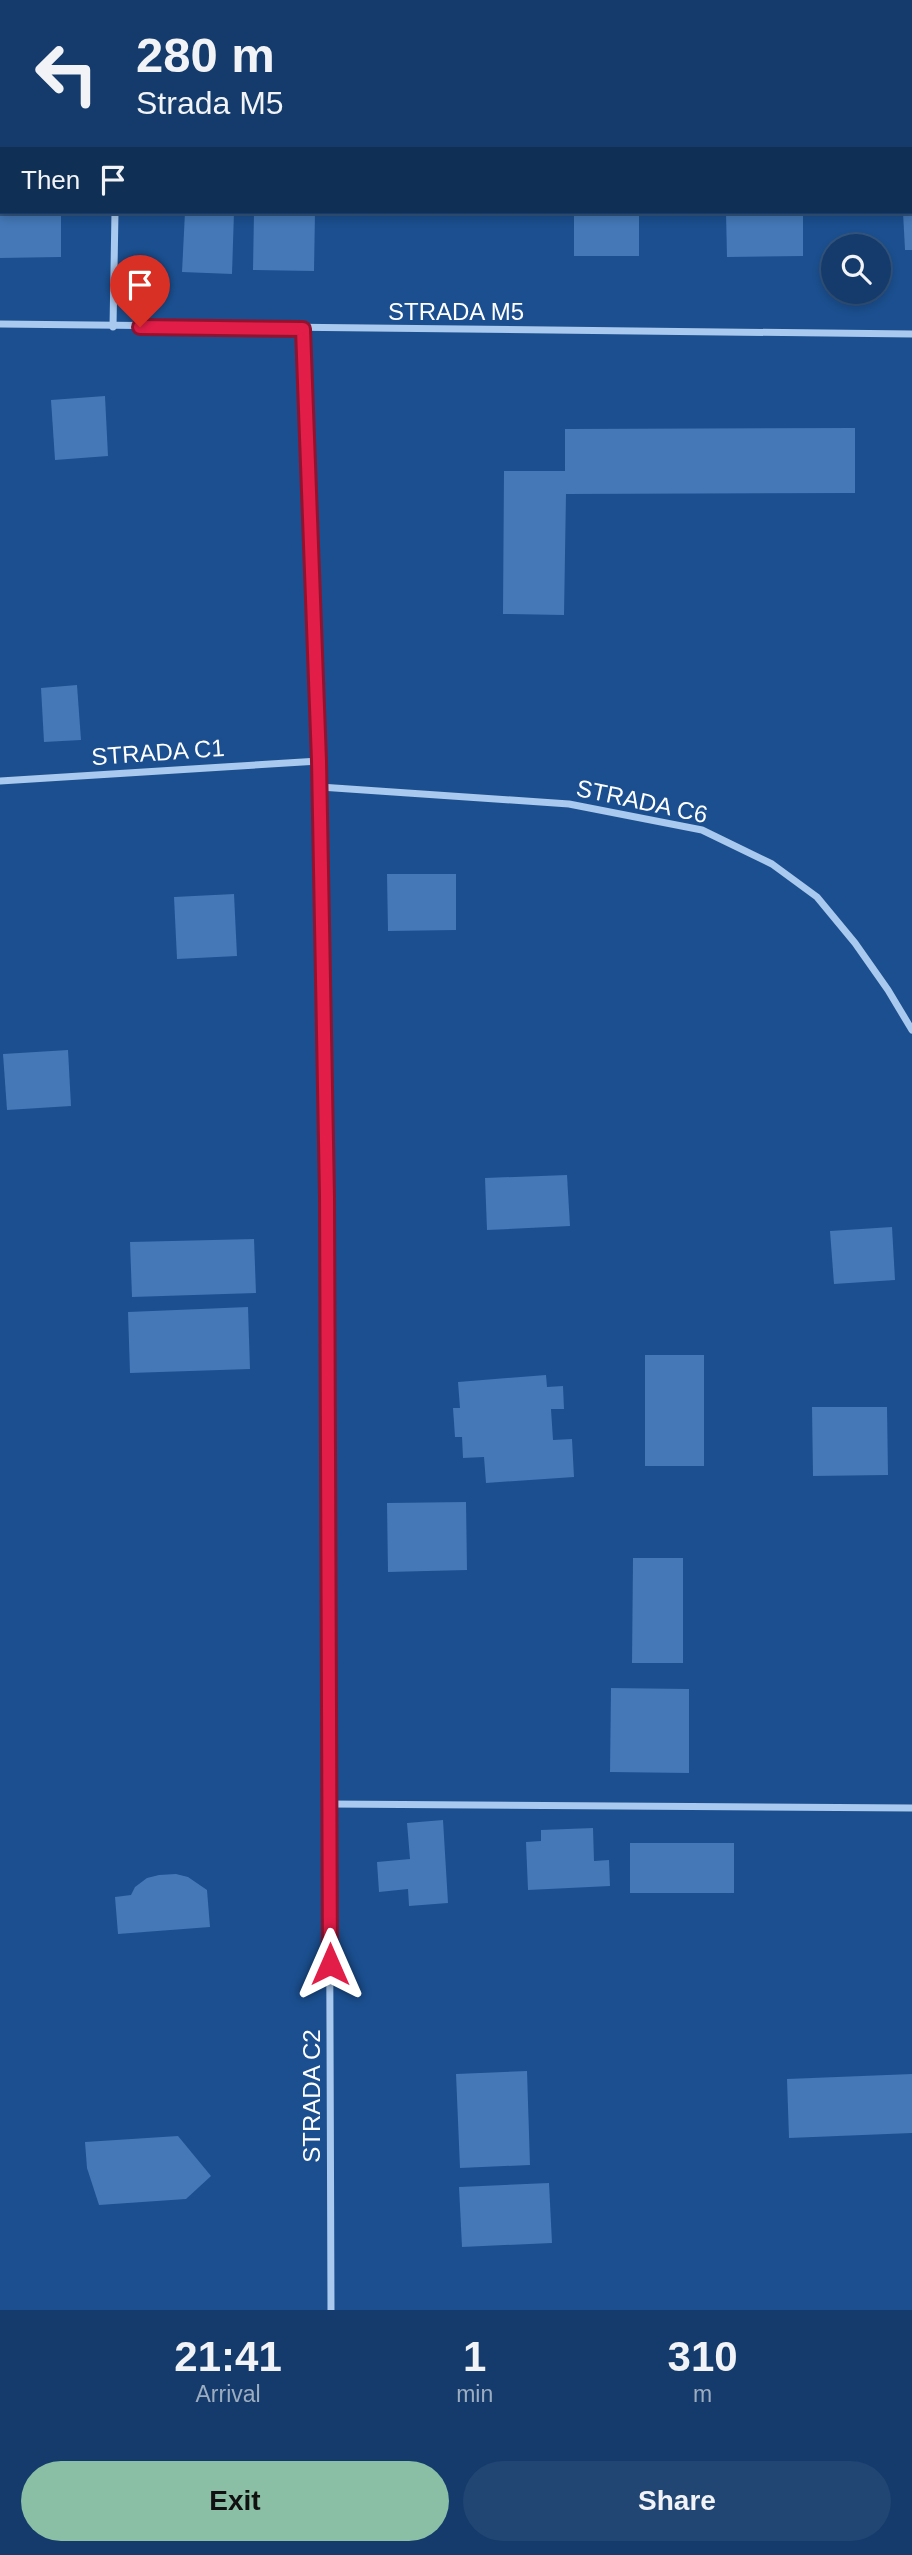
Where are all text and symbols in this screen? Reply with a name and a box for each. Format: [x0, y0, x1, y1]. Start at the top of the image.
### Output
icon: left [21, 28, 112, 119]
text: 280 m [136, 28, 275, 82]
text: Strada M5 [136, 85, 284, 121]
icon: arrive [94, 161, 132, 199]
text: Then [21, 165, 80, 195]
map controls [821, 234, 891, 304]
button: search [821, 234, 891, 304]
pin [110, 255, 170, 327]
icon: arrive [121, 266, 159, 304]
street label: STRADA M5 [388, 298, 524, 325]
street label: STRADA C1 [91, 734, 225, 770]
street label: STRADA C6 [574, 774, 710, 828]
position arrow [293, 1927, 367, 2001]
street label: STRADA C2 [298, 2029, 325, 2163]
text: 21:41 [174, 2333, 282, 2380]
text: 1 [463, 2333, 486, 2380]
text: 310 [668, 2333, 738, 2380]
text: Arrival [195, 2381, 261, 2407]
text: min [456, 2381, 493, 2407]
text: m [693, 2381, 712, 2407]
button: Exit [21, 2461, 449, 2541]
button: Share [463, 2461, 891, 2541]

